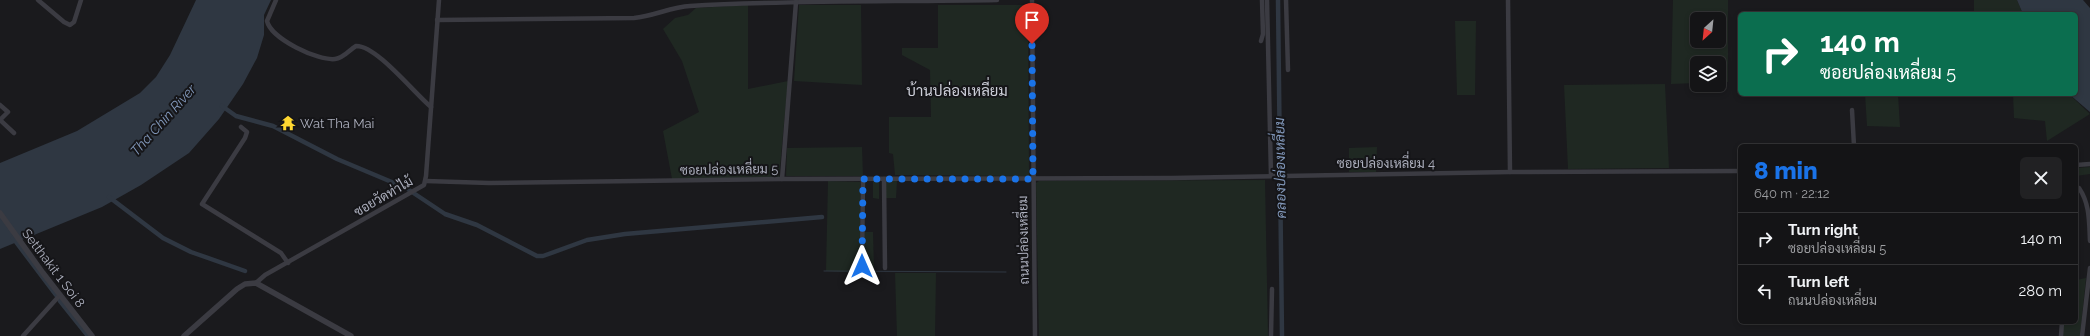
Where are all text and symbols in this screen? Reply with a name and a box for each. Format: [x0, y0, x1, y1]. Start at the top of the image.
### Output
pin [1015, 3, 1049, 44]
icon: arrive [1021, 9, 1043, 31]
north arrow [1690, 12, 1726, 48]
map controls [1690, 12, 1726, 92]
text: 140 m [1820, 26, 1900, 59]
icon: right [1754, 28, 1806, 80]
button: layers [1690, 56, 1726, 92]
text: ซอยปล่องเหลี่ยม 5 [1820, 62, 1956, 83]
district label: บ้านปล่องเหลี่ยม [906, 76, 1008, 100]
water label: Tha Chin River [127, 80, 200, 159]
temple icon: Wat Tha Mai [279, 114, 297, 132]
place label: Wat Tha Mai [300, 116, 374, 131]
water label: คลองปล่องเหลี่ยม [1267, 117, 1289, 219]
street label: ซอยปล่องเหลี่ยม 4 [1337, 151, 1435, 171]
street label: ซอยปล่องเหลี่ยม 5 [680, 156, 778, 178]
text: 8 min [1754, 156, 1818, 185]
button: close [2020, 157, 2062, 199]
street label: ซอยวัดท่าไม้ [350, 171, 416, 219]
text: 640 m · 22:12 [1754, 186, 1830, 201]
street label: ถนนปล่องเหลี่ยม [1010, 195, 1032, 285]
text: Turn right [1788, 221, 1858, 239]
street label: Setthakit 1 Soi 8 [19, 226, 88, 311]
icon: right [1754, 228, 1776, 250]
text: 140 m [2021, 230, 2062, 248]
text: ซอยปล่องเหลี่ยม 5 [1788, 241, 1886, 256]
position arrow [841, 245, 883, 287]
text: Turn left [1788, 273, 1849, 291]
icon: left [1754, 280, 1776, 302]
text: 280 m [2018, 282, 2062, 300]
text: ถนนปล่องเหลี่ยม [1788, 293, 1877, 308]

